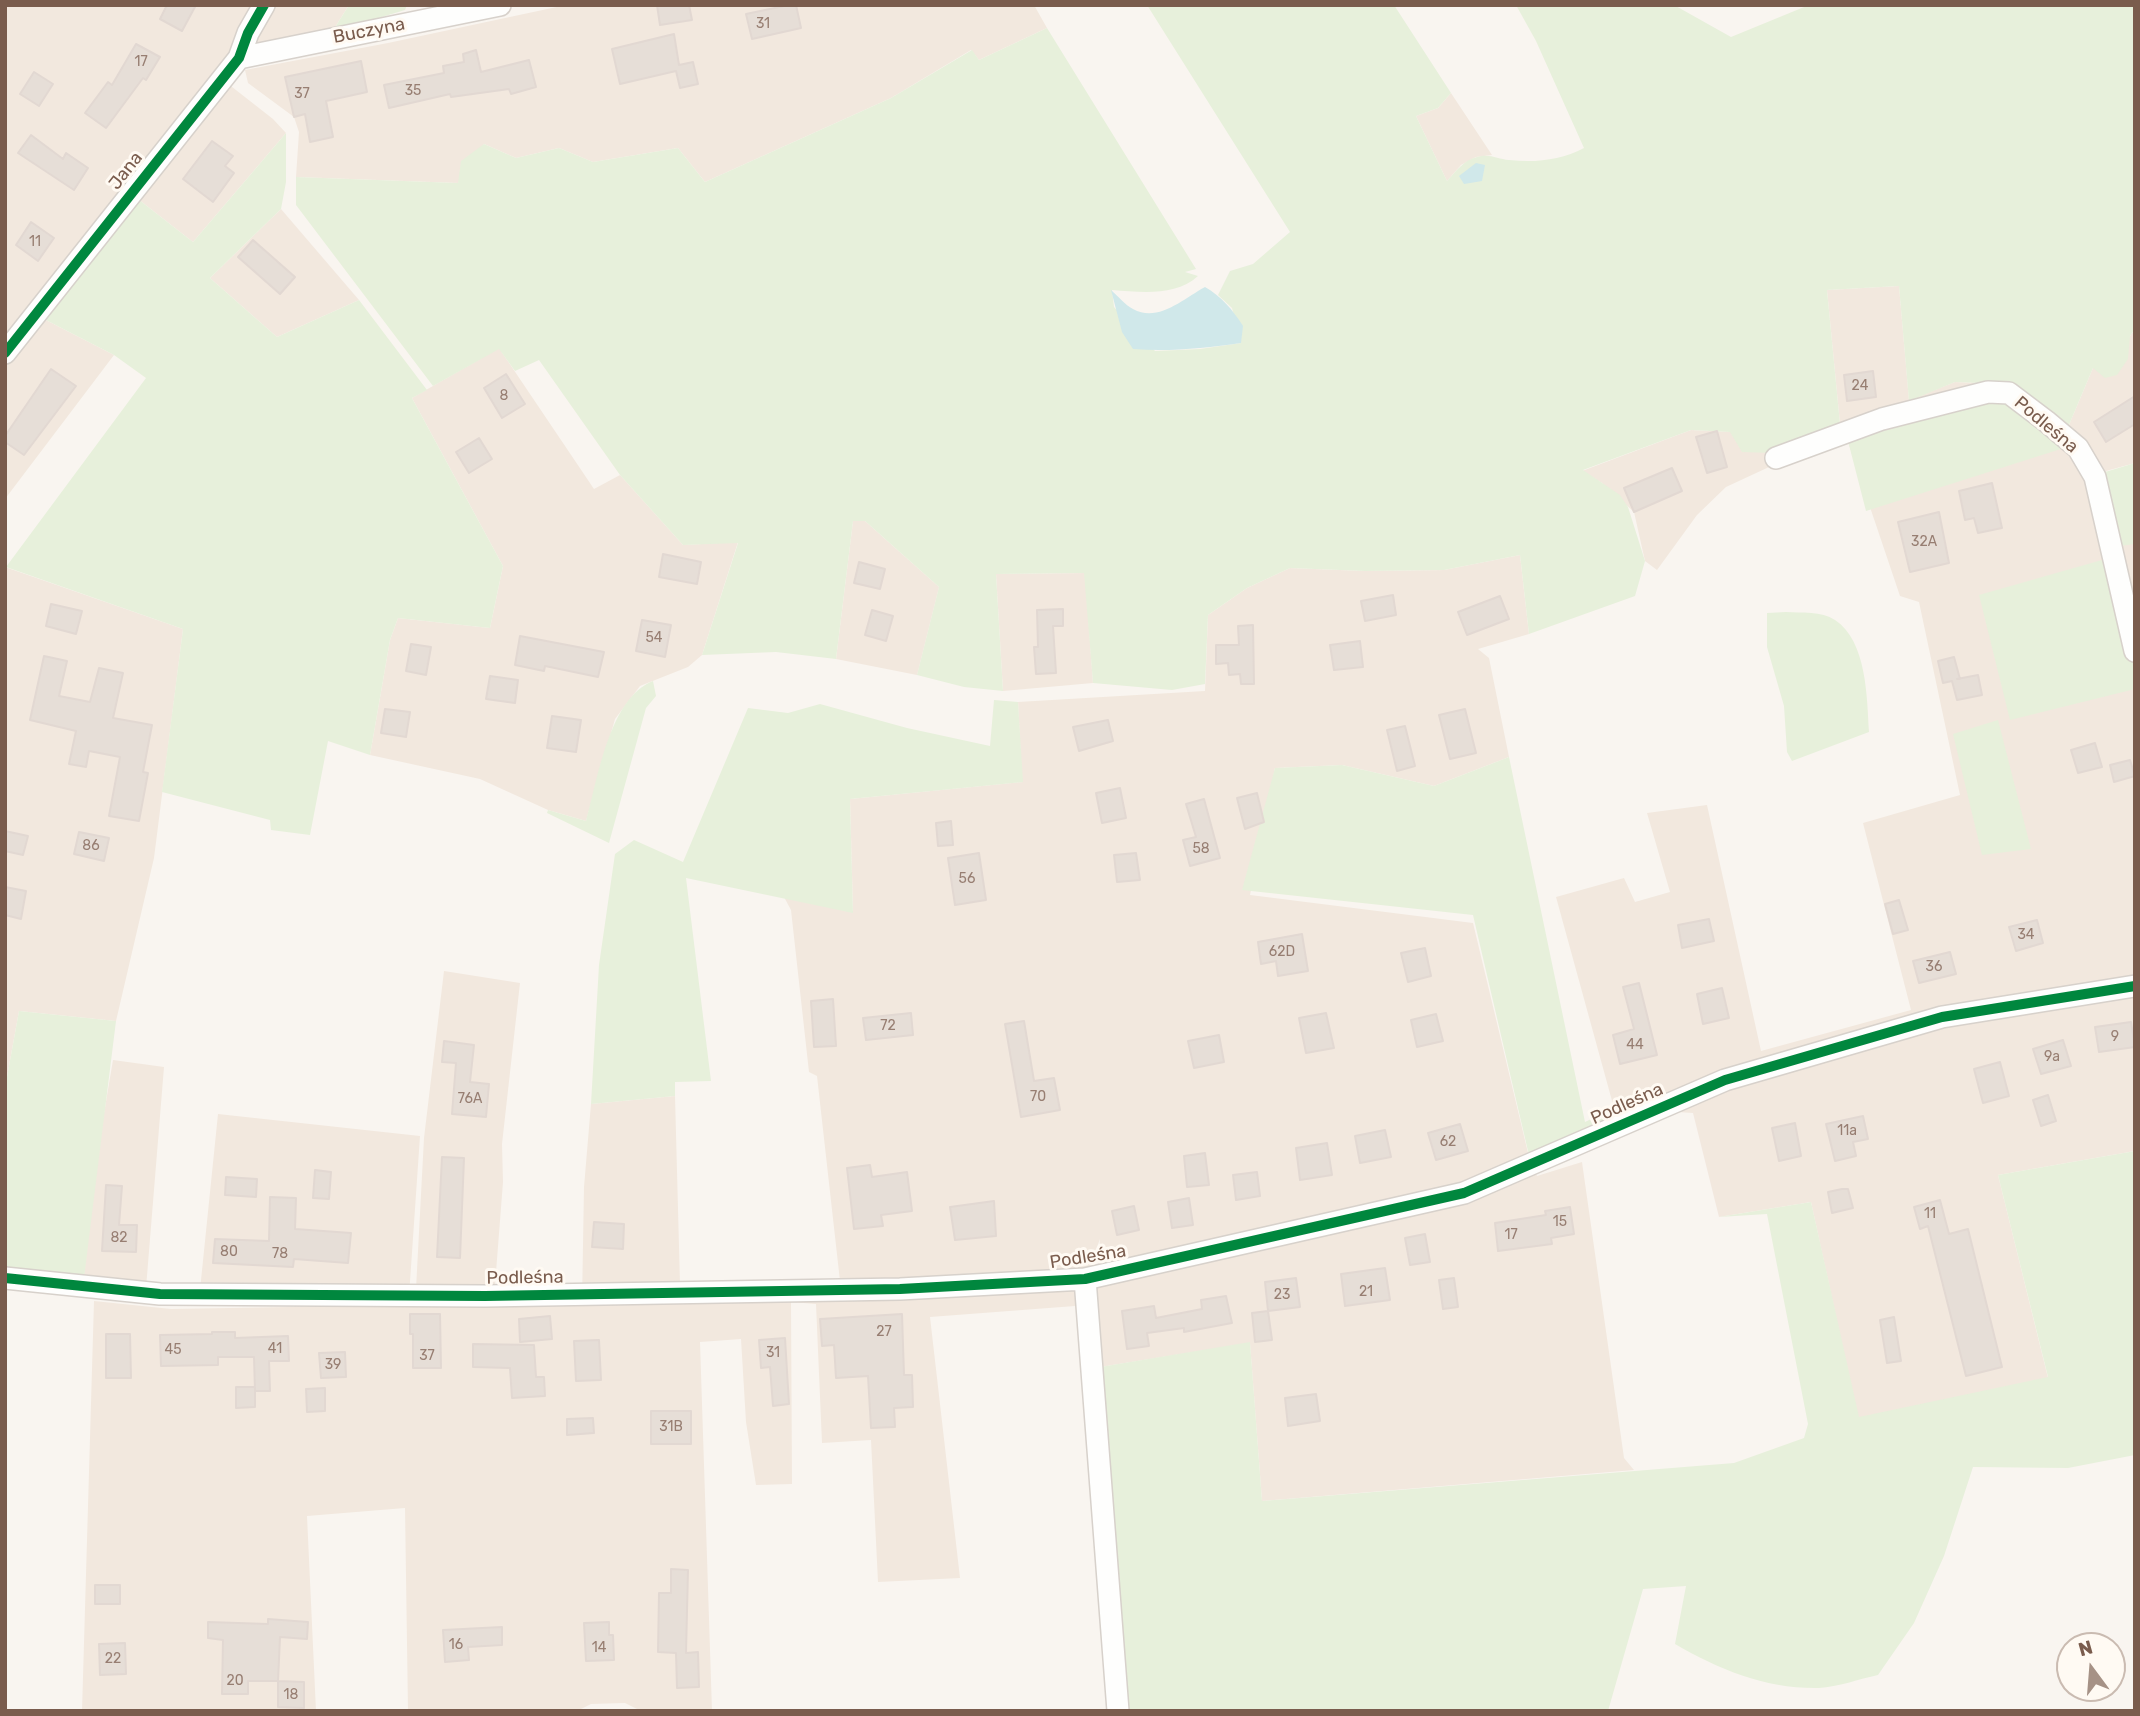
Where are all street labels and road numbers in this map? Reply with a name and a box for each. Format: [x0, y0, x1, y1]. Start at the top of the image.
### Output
street label: Buczyna [331, 13, 407, 49]
street label: Jana [105, 148, 147, 194]
street label: Podleśna [2010, 392, 2082, 458]
street label: Podleśna [1587, 1078, 1667, 1130]
street label: Podleśna [1048, 1240, 1128, 1274]
street label: Podleśna [486, 1267, 564, 1289]

